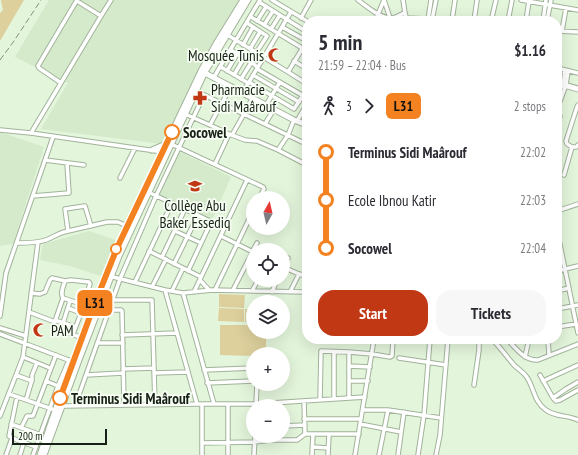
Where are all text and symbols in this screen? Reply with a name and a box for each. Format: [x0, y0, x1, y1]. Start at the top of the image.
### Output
text: 5 min [318, 28, 362, 56]
text: $1.16 [514, 41, 546, 60]
place label: Mosquée Tunis [188, 46, 264, 65]
mosque icon: Mosquée Tunis [267, 47, 283, 63]
text: 21:59 – 22:04 · Bus [318, 57, 406, 74]
place label: Pharmacie Sidi Maârouf [211, 80, 277, 116]
pharmacy icon: Pharmacie Sidi Maârouf [192, 90, 208, 106]
icon: walk [318, 95, 340, 117]
icon: forward [358, 95, 380, 117]
text: L31 [394, 97, 413, 115]
text: 3 [346, 98, 352, 115]
text: 2 stops [514, 98, 546, 115]
place label: Socowel [183, 123, 227, 142]
marker: Socowel [164, 124, 180, 140]
text: Terminus Sidi Maârouf [348, 143, 467, 162]
text: 22:02 [520, 144, 546, 161]
school or university icon: Collège Abu Baker Essediq [187, 178, 203, 194]
north arrow [246, 191, 290, 235]
map controls [246, 191, 290, 443]
text: Ecole Ibnou Katir [348, 191, 436, 210]
text: 22:03 [520, 192, 546, 209]
place label: Collège Abu Baker Essediq [159, 196, 231, 232]
text: Socowel [348, 239, 392, 258]
text: 22:04 [520, 240, 546, 257]
unlabelled marker [110, 243, 122, 255]
button: locate [246, 243, 290, 287]
line badge: L31 [72, 290, 118, 316]
button: Start [318, 290, 428, 336]
button: Tickets [436, 290, 546, 336]
text: L31 [85, 294, 105, 312]
button: layers [246, 295, 290, 339]
place label: PAM [51, 321, 74, 340]
mosque icon: PAM [32, 322, 48, 338]
button: + [246, 347, 290, 391]
place label: Terminus Sidi Maârouf [71, 389, 191, 408]
marker: Terminus Sidi Maârouf [52, 390, 68, 406]
button: − [246, 399, 290, 443]
scale bar [12, 427, 107, 446]
text: 200 m [18, 429, 42, 443]

